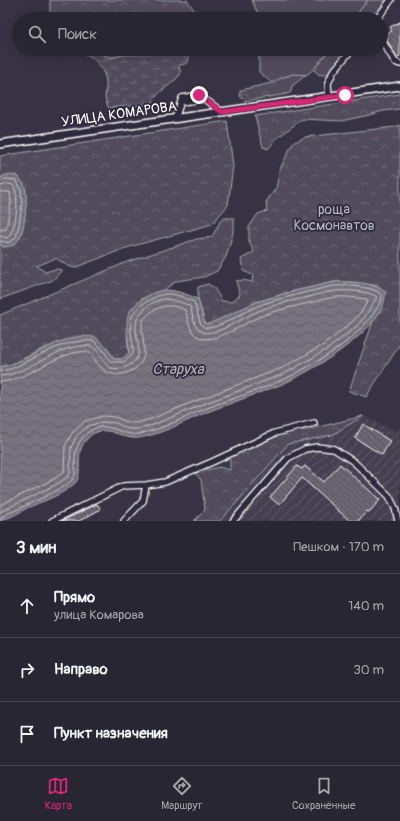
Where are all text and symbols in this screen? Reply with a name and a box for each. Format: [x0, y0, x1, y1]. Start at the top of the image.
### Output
search box [12, 12, 388, 56]
icon: search [26, 23, 48, 45]
text: Поиск [58, 25, 97, 44]
route end [190, 86, 208, 104]
route start [336, 86, 354, 104]
street label: УЛИЦА КОМАРОВА [60, 97, 178, 131]
park label: роща Космонавтов [293, 201, 375, 234]
water label: Старуха [152, 360, 205, 379]
text: 3 мин [16, 537, 56, 558]
text: Пешком · 170 m [293, 539, 384, 555]
text: Прямо [54, 588, 95, 607]
icon: ahead [16, 595, 38, 617]
text: 140 m [348, 598, 384, 614]
text: улица Комарова [54, 607, 144, 623]
icon: right [16, 659, 38, 681]
text: Направо [54, 660, 108, 679]
text: 30 m [354, 662, 384, 678]
icon: arrive [16, 723, 38, 745]
text: Пункт назначения [54, 724, 168, 743]
tab: Карта [45, 775, 72, 812]
tab: Маршрут [161, 775, 203, 812]
tab: Сохранённые [292, 775, 355, 812]

